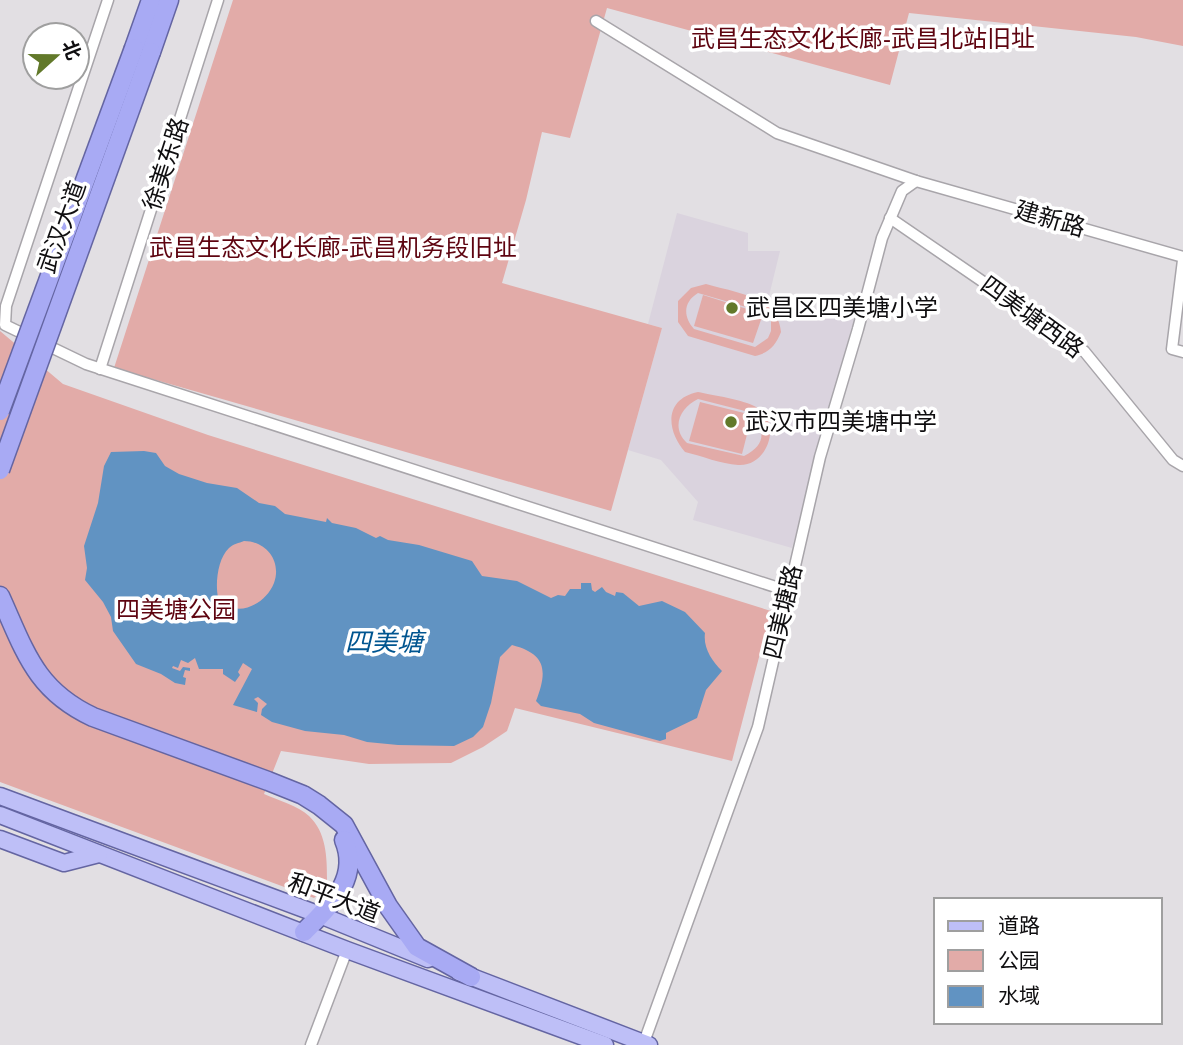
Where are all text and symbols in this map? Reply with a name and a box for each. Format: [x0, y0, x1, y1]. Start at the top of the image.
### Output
north arrow [21, 21, 91, 91]
park label: 武昌生态文化长廊-武昌北站旧址 [691, 25, 1035, 52]
text: 北 [58, 37, 85, 63]
street label: 徐美东路 [138, 114, 193, 214]
street label: 武汉大道 [32, 177, 91, 277]
street label: 建新路 [1012, 196, 1088, 241]
park label: 武昌生态文化长廊-武昌机务段旧址 [149, 234, 517, 261]
street label: 四美塘西路 [976, 270, 1089, 363]
place label: 武昌区四美塘小学 [746, 294, 938, 321]
marker: 武昌区四美塘小学 [724, 300, 740, 316]
place label: 武汉市四美塘中学 [745, 408, 937, 435]
marker: 武汉市四美塘中学 [723, 414, 739, 430]
street label: 四美塘路 [759, 562, 806, 662]
park label: 四美塘公园 [116, 596, 236, 623]
water label: 四美塘 [345, 627, 427, 657]
street label: 和平大道 [285, 868, 384, 927]
legend [934, 898, 1162, 1024]
text: 道路 [998, 914, 1040, 937]
text: 公园 [998, 949, 1040, 972]
text: 水域 [998, 984, 1040, 1007]

